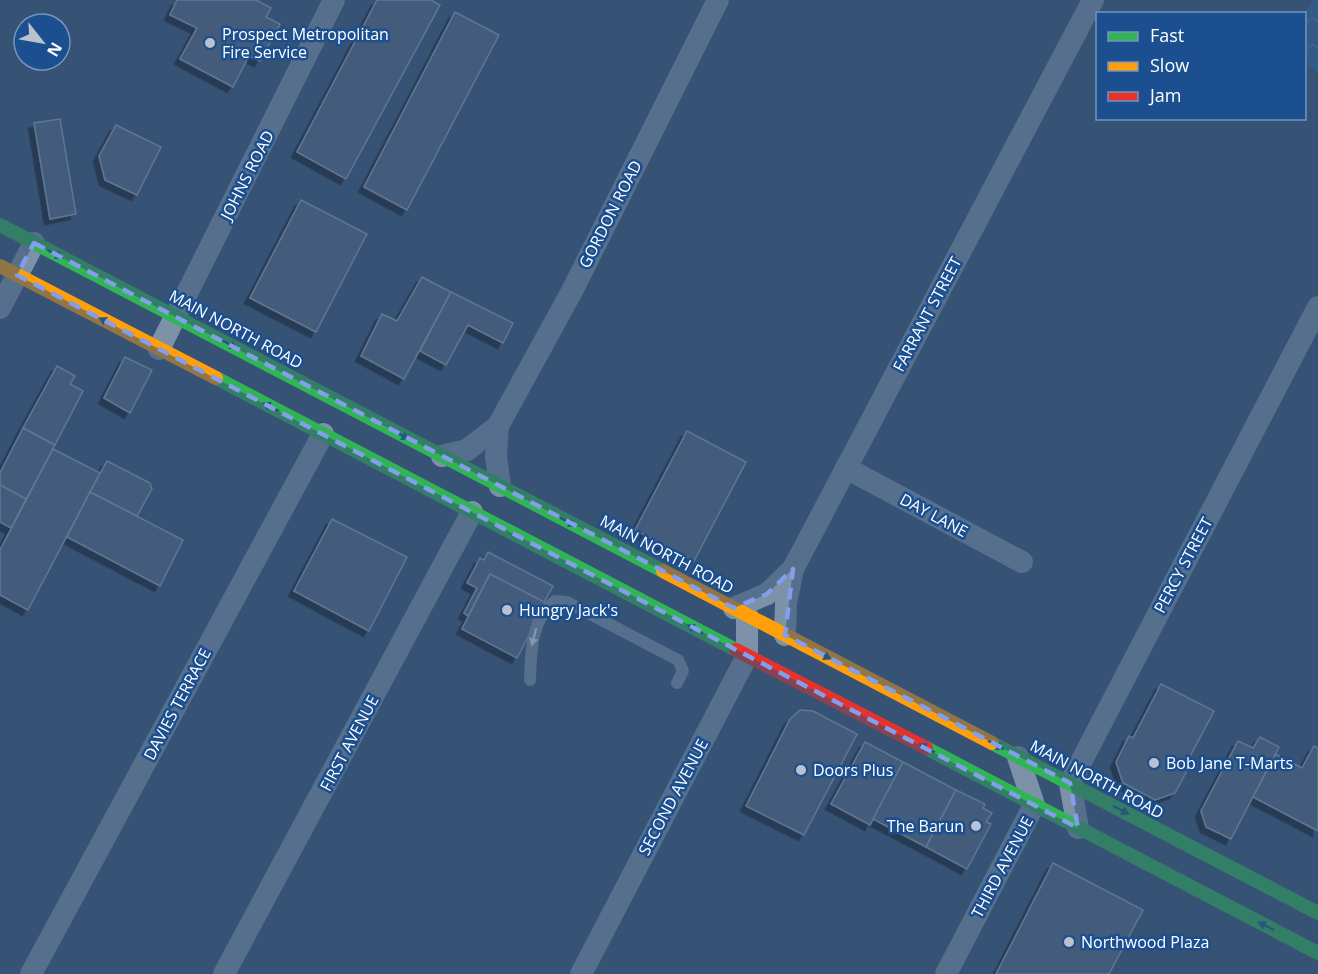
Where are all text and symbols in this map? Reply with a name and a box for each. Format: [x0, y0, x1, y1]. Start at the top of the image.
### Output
north arrow [12, 12, 72, 72]
legend [1096, 12, 1306, 120]
place label: Prospect Metropolitan Fire Service [222, 23, 389, 63]
text: Fast [1150, 23, 1184, 47]
marker: Prospect Metropolitan Fire Service [203, 36, 217, 50]
text: N [42, 38, 68, 61]
text: Slow [1150, 53, 1189, 77]
text: Jam [1148, 83, 1182, 107]
street label: JOHNS ROAD [214, 127, 279, 225]
street label: GORDON ROAD [573, 156, 647, 272]
one-way arrow [46, 249, 63, 258]
street label: FARRANT STREET [887, 252, 967, 375]
street label: MAIN NORTH ROAD [165, 284, 307, 374]
one-way arrow [99, 317, 116, 327]
one-way arrow [220, 340, 237, 349]
one-way arrow [262, 402, 279, 412]
one-way arrow [393, 430, 410, 439]
street label: DAY LANE [896, 488, 972, 542]
street label: MAIN NORTH ROAD [596, 509, 738, 599]
street label: PERCY STREET [1148, 513, 1218, 617]
one-way arrow [560, 517, 577, 527]
place label: Hungry Jack's [519, 599, 618, 621]
marker: Hungry Jack's [500, 603, 514, 617]
one-way arrow [687, 624, 704, 634]
one-way arrow [529, 628, 539, 646]
street label: DAVIES TERRACE [138, 644, 216, 764]
one-way arrow [815, 650, 832, 660]
street label: FIRST AVENUE [315, 691, 383, 795]
street label: MAIN NORTH ROAD [1026, 734, 1168, 824]
street label: SECOND AVENUE [633, 735, 713, 859]
one-way arrow [988, 740, 1005, 750]
one-way arrow [918, 743, 935, 753]
place label: Bob Jane T-Marts [1166, 752, 1293, 774]
marker: Bob Jane T-Marts [1147, 756, 1161, 770]
place label: Doors Plus [813, 759, 893, 781]
marker: Doors Plus [794, 763, 808, 777]
one-way arrow [1113, 805, 1130, 815]
street label: THIRD AVENUE [966, 812, 1038, 922]
place label: The Barun [887, 815, 964, 837]
marker: The Barun [969, 819, 983, 833]
one-way arrow [1258, 921, 1275, 931]
place label: Northwood Plaza [1081, 931, 1209, 953]
marker: Northwood Plaza [1062, 935, 1076, 949]

